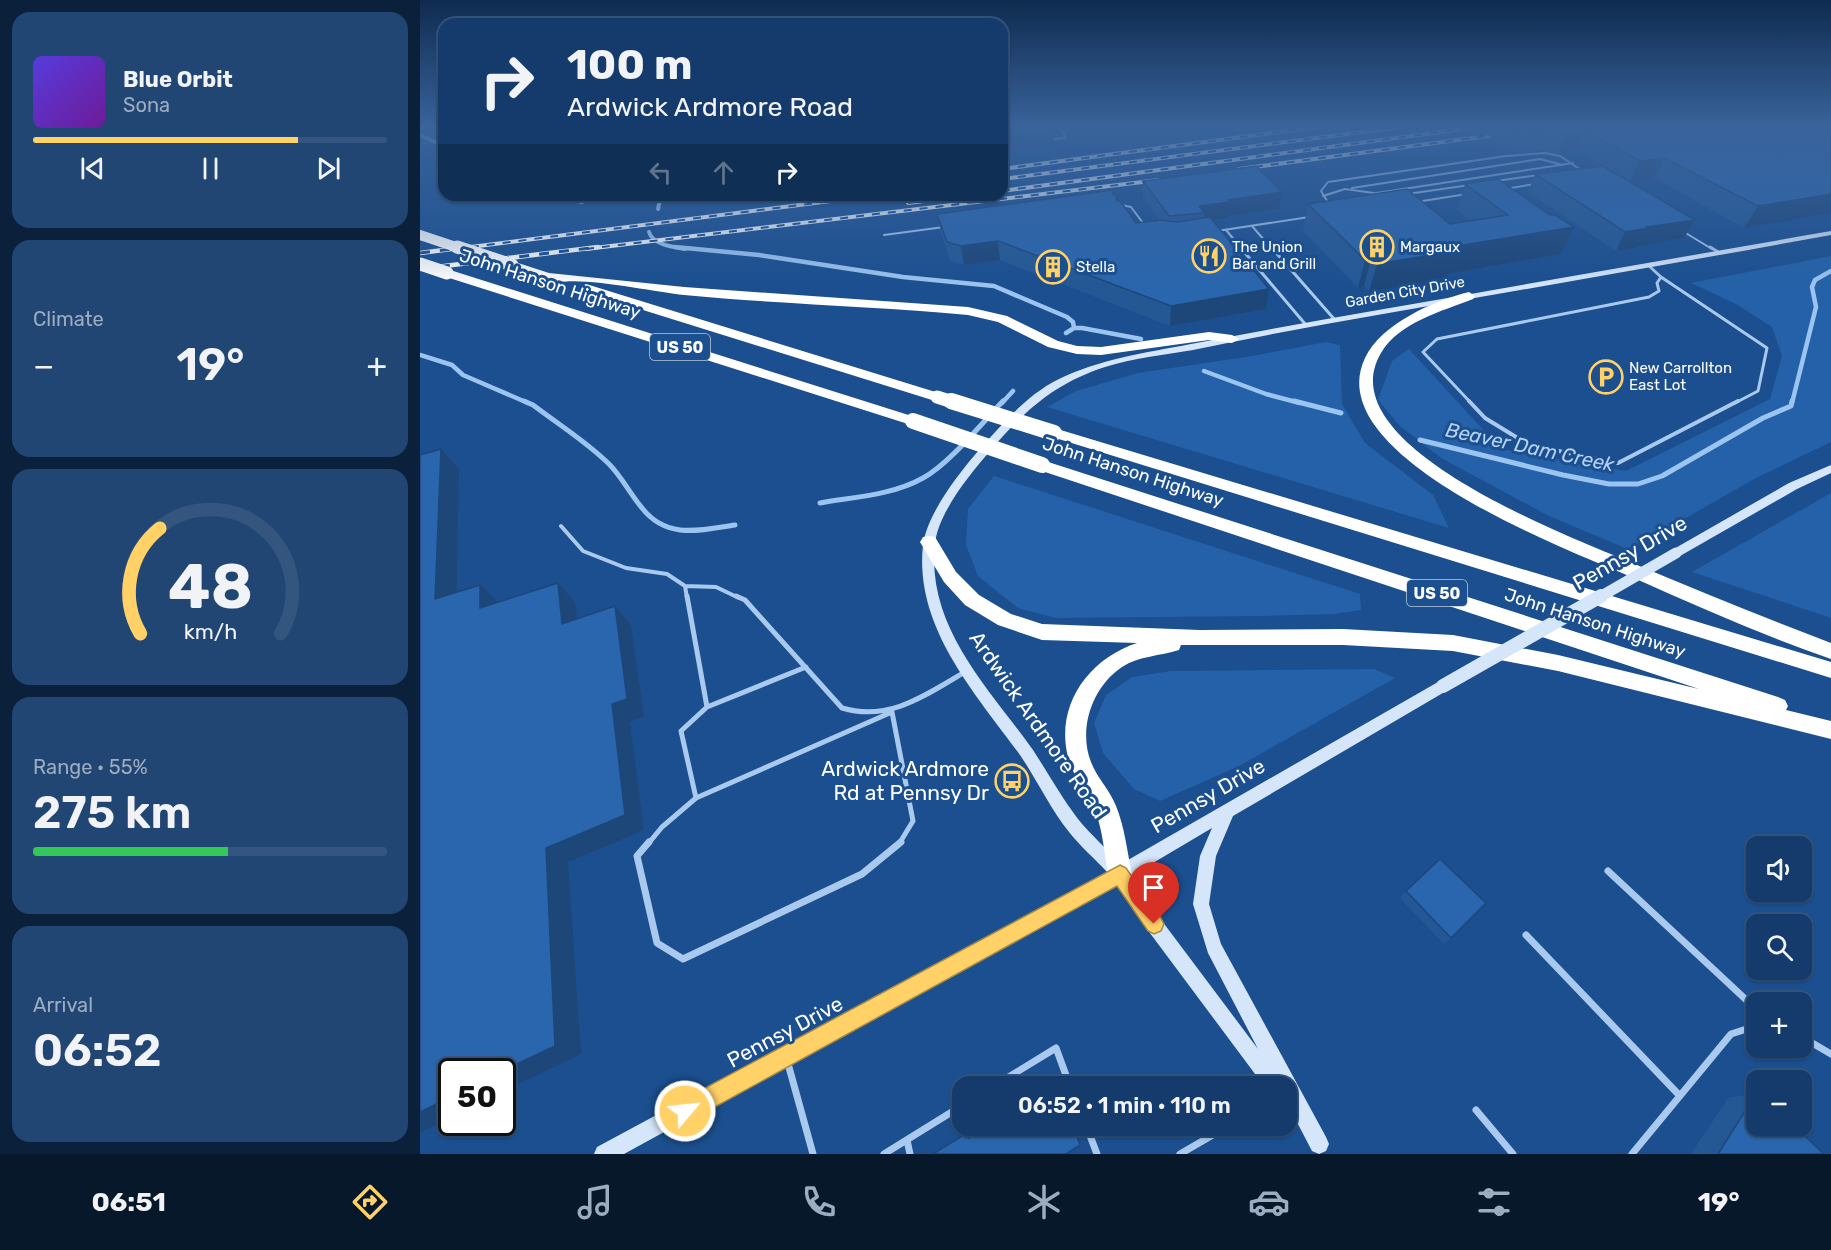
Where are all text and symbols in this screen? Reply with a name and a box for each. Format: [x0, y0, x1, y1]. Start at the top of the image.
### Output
text: 100 m [567, 40, 692, 90]
icon: right [468, 42, 546, 120]
text: Blue Orbit [123, 66, 233, 93]
text: Ardwick Ardmore Road [567, 91, 853, 123]
text: Sona [123, 93, 170, 117]
icon: previous [76, 152, 109, 185]
icon: pause [194, 152, 227, 185]
icon: next [312, 152, 345, 185]
icon: left [644, 156, 677, 189]
icon: ahead [707, 156, 740, 189]
icon: right [770, 156, 803, 189]
building icon: Margaux [1359, 229, 1395, 265]
restaurant icon: The Union Bar and Grill [1191, 238, 1227, 274]
place label: The Union Bar and Grill [1232, 238, 1316, 273]
place label: Margaux [1400, 238, 1460, 256]
street label: John Hanson Highway [457, 244, 643, 324]
building icon: Stella [1035, 249, 1071, 285]
place label: Stella [1076, 258, 1115, 276]
street label: Garden City Drive [1344, 273, 1466, 311]
text: Climate [33, 307, 104, 331]
road number: US 50 [650, 334, 710, 360]
text: 19° [176, 338, 244, 391]
text: − [33, 346, 54, 385]
text: + [366, 346, 387, 385]
parking icon: New Carrollton East Lot [1588, 359, 1624, 395]
place label: New Carrollton East Lot [1629, 359, 1732, 394]
water label: Beaver Dam Creek [1443, 417, 1617, 477]
street label: John Hanson Highway [1040, 432, 1226, 512]
street label: Pennsy Drive [1568, 510, 1691, 595]
text: 48 [168, 550, 252, 624]
road number: US 50 [1407, 580, 1467, 606]
street label: John Hanson Highway [1502, 583, 1688, 663]
text: km/h [183, 619, 237, 644]
street label: Ardwick Ardmore Road [964, 626, 1112, 823]
street label: Pennsy Drive [1146, 753, 1269, 838]
text: Range · 55% [33, 755, 148, 779]
place label: Ardwick Ardmore Rd at Pennsy Dr [821, 756, 989, 805]
bus stop icon: Ardwick Ardmore Rd at Pennsy Dr [994, 763, 1030, 799]
text: 275 km [33, 786, 191, 839]
map controls [1746, 836, 1812, 1136]
button: sound [1746, 836, 1812, 902]
pin [1128, 862, 1179, 924]
icon: arrive [1137, 871, 1170, 904]
button: search [1746, 914, 1812, 980]
street label: Pennsy Drive [723, 991, 847, 1073]
button: + [1746, 992, 1812, 1058]
text: Arrival [33, 993, 93, 1017]
text: 06:52 [33, 1024, 161, 1077]
speed limit sign: 50 [438, 1058, 516, 1136]
button: − [1746, 1070, 1812, 1136]
position arrow [653, 1079, 717, 1143]
text: 06:52 · 1 min · 110 m [1018, 1092, 1231, 1119]
icon: directions [349, 1181, 391, 1223]
icon: music [574, 1181, 616, 1223]
icon: phone [798, 1181, 840, 1223]
icon: climate [1023, 1181, 1065, 1223]
icon: car [1248, 1181, 1290, 1223]
icon: filters [1473, 1181, 1515, 1223]
text: 06:51 [91, 1186, 166, 1218]
text: 19° [1698, 1186, 1740, 1218]

